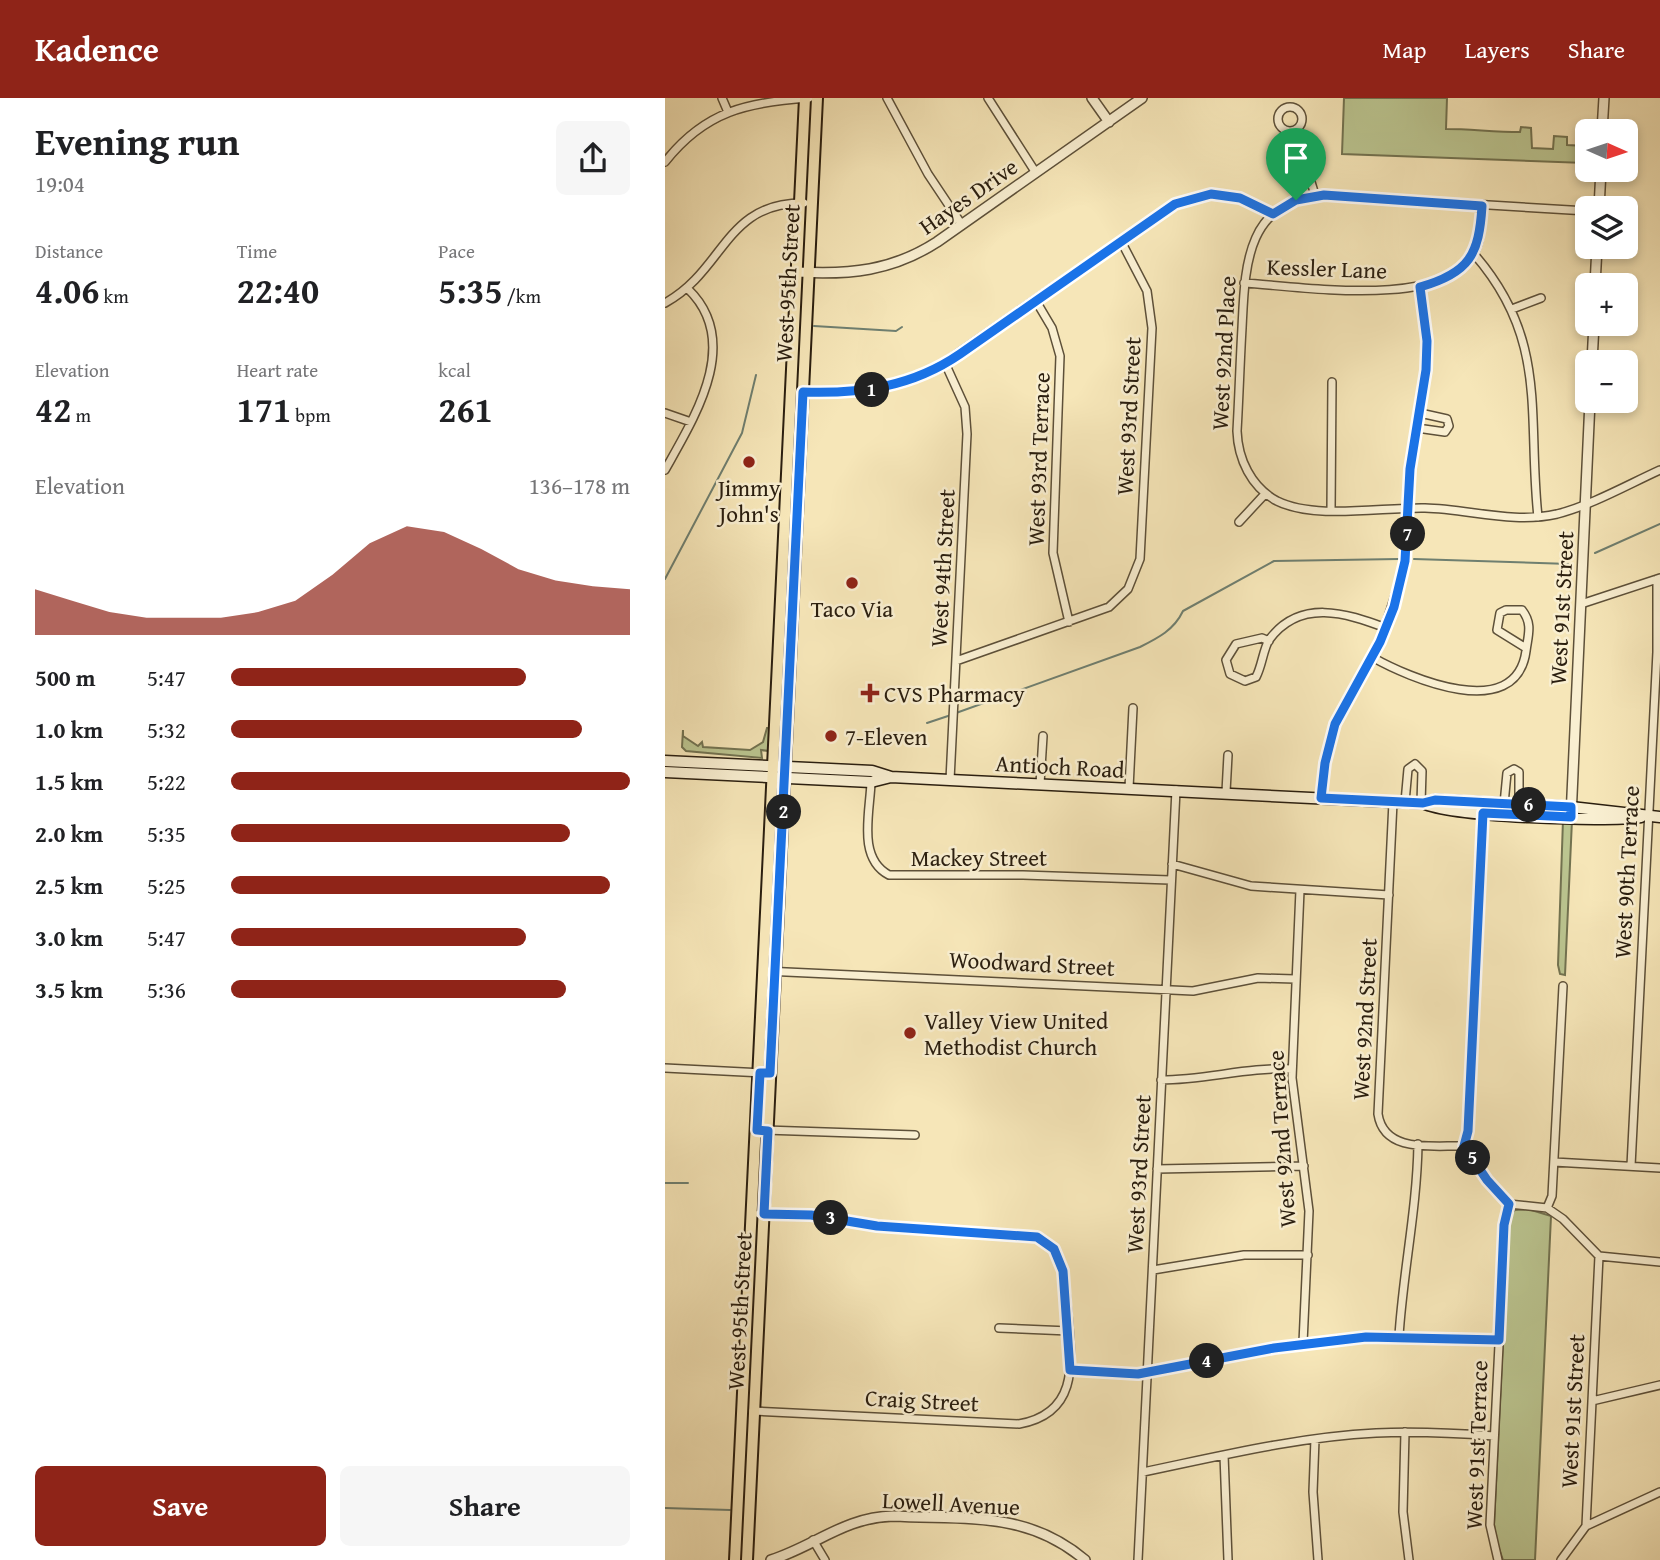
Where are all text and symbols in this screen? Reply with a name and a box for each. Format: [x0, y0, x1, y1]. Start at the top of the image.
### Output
text: Kadence [35, 25, 159, 73]
text: Map [1383, 32, 1426, 67]
text: Layers [1464, 32, 1530, 67]
text: Share [1568, 32, 1625, 67]
text: Evening run [35, 113, 239, 169]
north arrow [1575, 119, 1638, 182]
map controls [1575, 119, 1638, 413]
button: share [556, 121, 630, 195]
pin [1266, 128, 1326, 200]
icon: arrive [1277, 139, 1315, 177]
street label: Hayes Drive [912, 150, 1024, 242]
text: 19:04 [35, 167, 85, 200]
button: layers [1575, 196, 1638, 259]
street label: West 95th Street [766, 203, 808, 363]
text: Distance [35, 237, 103, 265]
text: Time [237, 237, 277, 265]
text: Pace [438, 237, 475, 265]
street label: Kessler Lane [1266, 249, 1388, 287]
text: 4.06 [35, 265, 99, 316]
text: 22:40 [237, 265, 319, 316]
text: 5:35 [438, 265, 503, 316]
button: + [1575, 273, 1638, 336]
street label: West 92nd Place [1202, 275, 1244, 431]
text: km [99, 282, 129, 310]
text: /km [503, 282, 541, 310]
street label: West 93rd Street [1107, 336, 1149, 496]
button: − [1575, 350, 1638, 413]
text: Elevation [35, 356, 109, 384]
text: Heart rate [237, 356, 318, 384]
text: kcal [438, 356, 471, 384]
pin: 1 [855, 372, 889, 408]
street label: West 93rd Terrace [1018, 372, 1058, 546]
text: 1 [867, 375, 876, 403]
text: 42 [35, 384, 71, 435]
text: 171 [237, 384, 291, 435]
text: 261 [438, 384, 493, 435]
text: m [71, 401, 91, 429]
text: bpm [291, 401, 331, 429]
marker: Jimmy John's [741, 454, 757, 470]
text: Elevation [35, 469, 125, 502]
text: 136–178 m [529, 469, 630, 502]
place label: Jimmy John's [715, 471, 781, 530]
street label: West 94th Street [921, 488, 963, 648]
pin: 7 [1391, 516, 1425, 551]
text: 7 [1403, 519, 1412, 547]
street label: West 91st Street [1540, 530, 1582, 686]
marker: Taco Via [844, 575, 860, 591]
place label: Taco Via [811, 592, 893, 625]
text: 500 m [35, 661, 96, 694]
text: 5:47 [147, 661, 186, 694]
place label: CVS Pharmacy [884, 677, 1025, 710]
marker: CVS Pharmacy [862, 685, 878, 701]
text: 1.0 km [35, 713, 103, 746]
text: 5:32 [147, 713, 186, 746]
place label: 7-Eleven [845, 720, 928, 753]
marker: 7-Eleven [823, 728, 839, 744]
street label: Antioch Road [995, 746, 1126, 786]
text: 1.5 km [35, 765, 103, 798]
text: 5:22 [147, 765, 186, 798]
street label: West 90th Terrace [1605, 785, 1647, 959]
pin: 6 [1511, 788, 1547, 822]
text: 6 [1524, 790, 1533, 818]
pin: 2 [767, 794, 801, 830]
text: 2 [779, 797, 788, 825]
text: 2.0 km [35, 817, 103, 850]
text: 5:35 [147, 817, 186, 850]
street label: Mackey Street [911, 841, 1047, 874]
text: 2.5 km [35, 869, 103, 902]
text: 5:25 [147, 869, 186, 902]
text: 3.0 km [35, 921, 103, 954]
text: 5:47 [147, 921, 186, 954]
street label: West 92nd Street [1343, 937, 1385, 1101]
street label: Woodward Street [948, 942, 1116, 984]
text: 3.5 km [35, 973, 103, 1006]
text: 5:36 [147, 973, 186, 1006]
place label: Valley View United Methodist Church [924, 1004, 1109, 1063]
marker: Valley View United Methodist Church [902, 1025, 918, 1041]
street label: West 92nd Terrace [1258, 1049, 1304, 1229]
street label: West 93rd Street [1117, 1094, 1159, 1254]
pin: 5 [1455, 1140, 1491, 1176]
text: 5 [1468, 1143, 1477, 1171]
pin: 3 [813, 1200, 849, 1236]
text: 3 [826, 1203, 835, 1231]
street label: West 95th Street [718, 1231, 760, 1391]
street label: West 91st Street [1551, 1333, 1593, 1489]
pin: 4 [1189, 1344, 1225, 1378]
text: 4 [1202, 1346, 1211, 1374]
street label: West 91st Terrace [1457, 1360, 1495, 1530]
street label: Craig Street [864, 1381, 980, 1419]
button: Save [35, 1466, 326, 1546]
button: Share [340, 1466, 630, 1546]
street label: Lowell Avenue [881, 1483, 1021, 1523]

